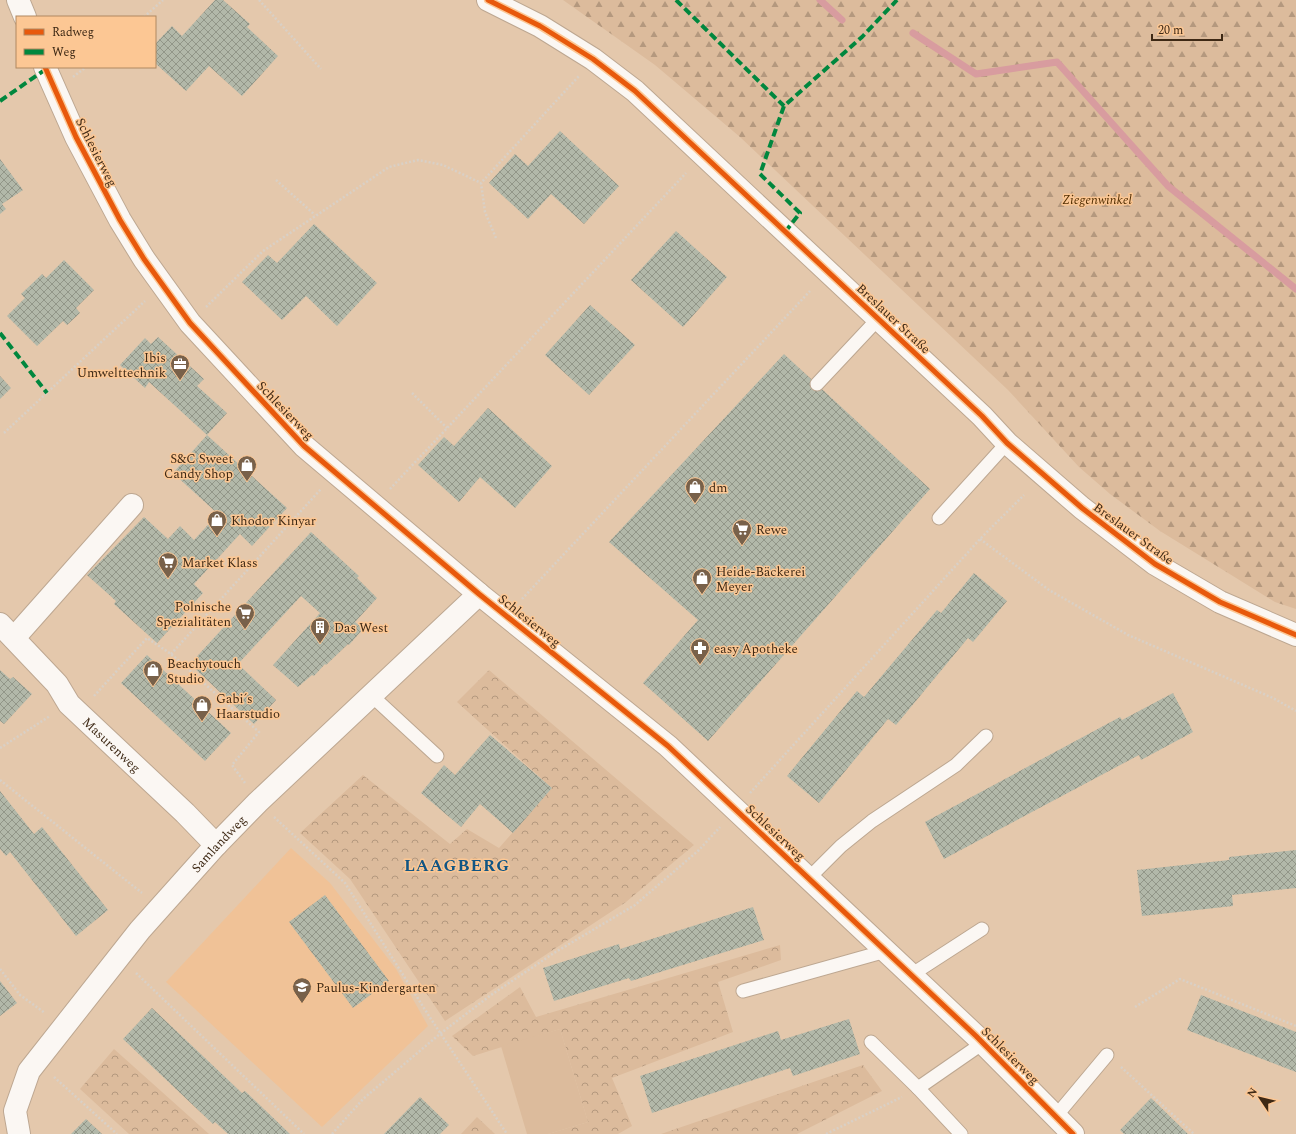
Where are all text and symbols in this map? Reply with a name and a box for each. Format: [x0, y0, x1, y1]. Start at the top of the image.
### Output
legend [16, 16, 156, 68]
scale bar [1152, 16, 1222, 42]
text: 20 m [1158, 21, 1183, 40]
text: Radweg [52, 23, 94, 42]
text: Weg [52, 43, 76, 62]
street label: Schlesierweg [70, 114, 122, 191]
park label: Ziegenwinkel [1062, 190, 1133, 210]
street label: Breslauer Straße [852, 279, 935, 359]
place label: Ibis Umwelttechnik [77, 348, 166, 383]
office icon: Ibis Umwelttechnik [169, 353, 191, 381]
street label: Schlesierweg [252, 377, 319, 445]
place label: S&C Sweet Candy Shop [164, 449, 233, 484]
shop icon: S&C Sweet Candy Shop [236, 454, 258, 482]
shop icon: dm [684, 476, 706, 504]
place label: dm [709, 478, 727, 498]
street label: Breslauer Straße [1089, 498, 1178, 570]
shop icon: Khodor Kinyar [206, 509, 228, 537]
place label: Khodor Kinyar [231, 511, 316, 531]
supermarket icon: Rewe [731, 518, 753, 546]
place label: Rewe [756, 520, 787, 540]
supermarket icon: Market Klass [157, 551, 179, 579]
place label: Market Klass [182, 553, 258, 573]
place label: Heide-Bäckerei Meyer [716, 562, 805, 597]
shop icon: Heide-Bäckerei Meyer [691, 567, 713, 595]
street label: Schlesierweg [494, 589, 565, 652]
place label: Polnische Spezialitäten [156, 597, 231, 632]
supermarket icon: Polnische Spezialitäten [234, 602, 256, 630]
building icon: Das West [309, 616, 331, 644]
place label: Das West [334, 618, 389, 638]
pharmacy icon: easy Apotheke [689, 637, 711, 665]
place label: easy Apotheke [714, 639, 798, 659]
place label: Beachytouch Studio [167, 654, 241, 689]
shop icon: Beachytouch Studio [142, 659, 164, 687]
place label: Gabi´s Haarstudio [216, 689, 280, 724]
shop icon: Gabi´s Haarstudio [191, 694, 213, 722]
street label: Masurenweg [77, 712, 145, 778]
street label: Schlesierweg [741, 800, 810, 866]
street label: Samlandweg [187, 811, 251, 877]
district label: LAAGBERG [404, 853, 510, 879]
school or university icon: Paulus-Kindergarten [291, 976, 313, 1004]
place label: Paulus-Kindergarten [316, 978, 436, 998]
street label: Schlesierweg [977, 1022, 1044, 1089]
north arrow [1240, 1078, 1280, 1118]
text: N [1243, 1084, 1262, 1101]

